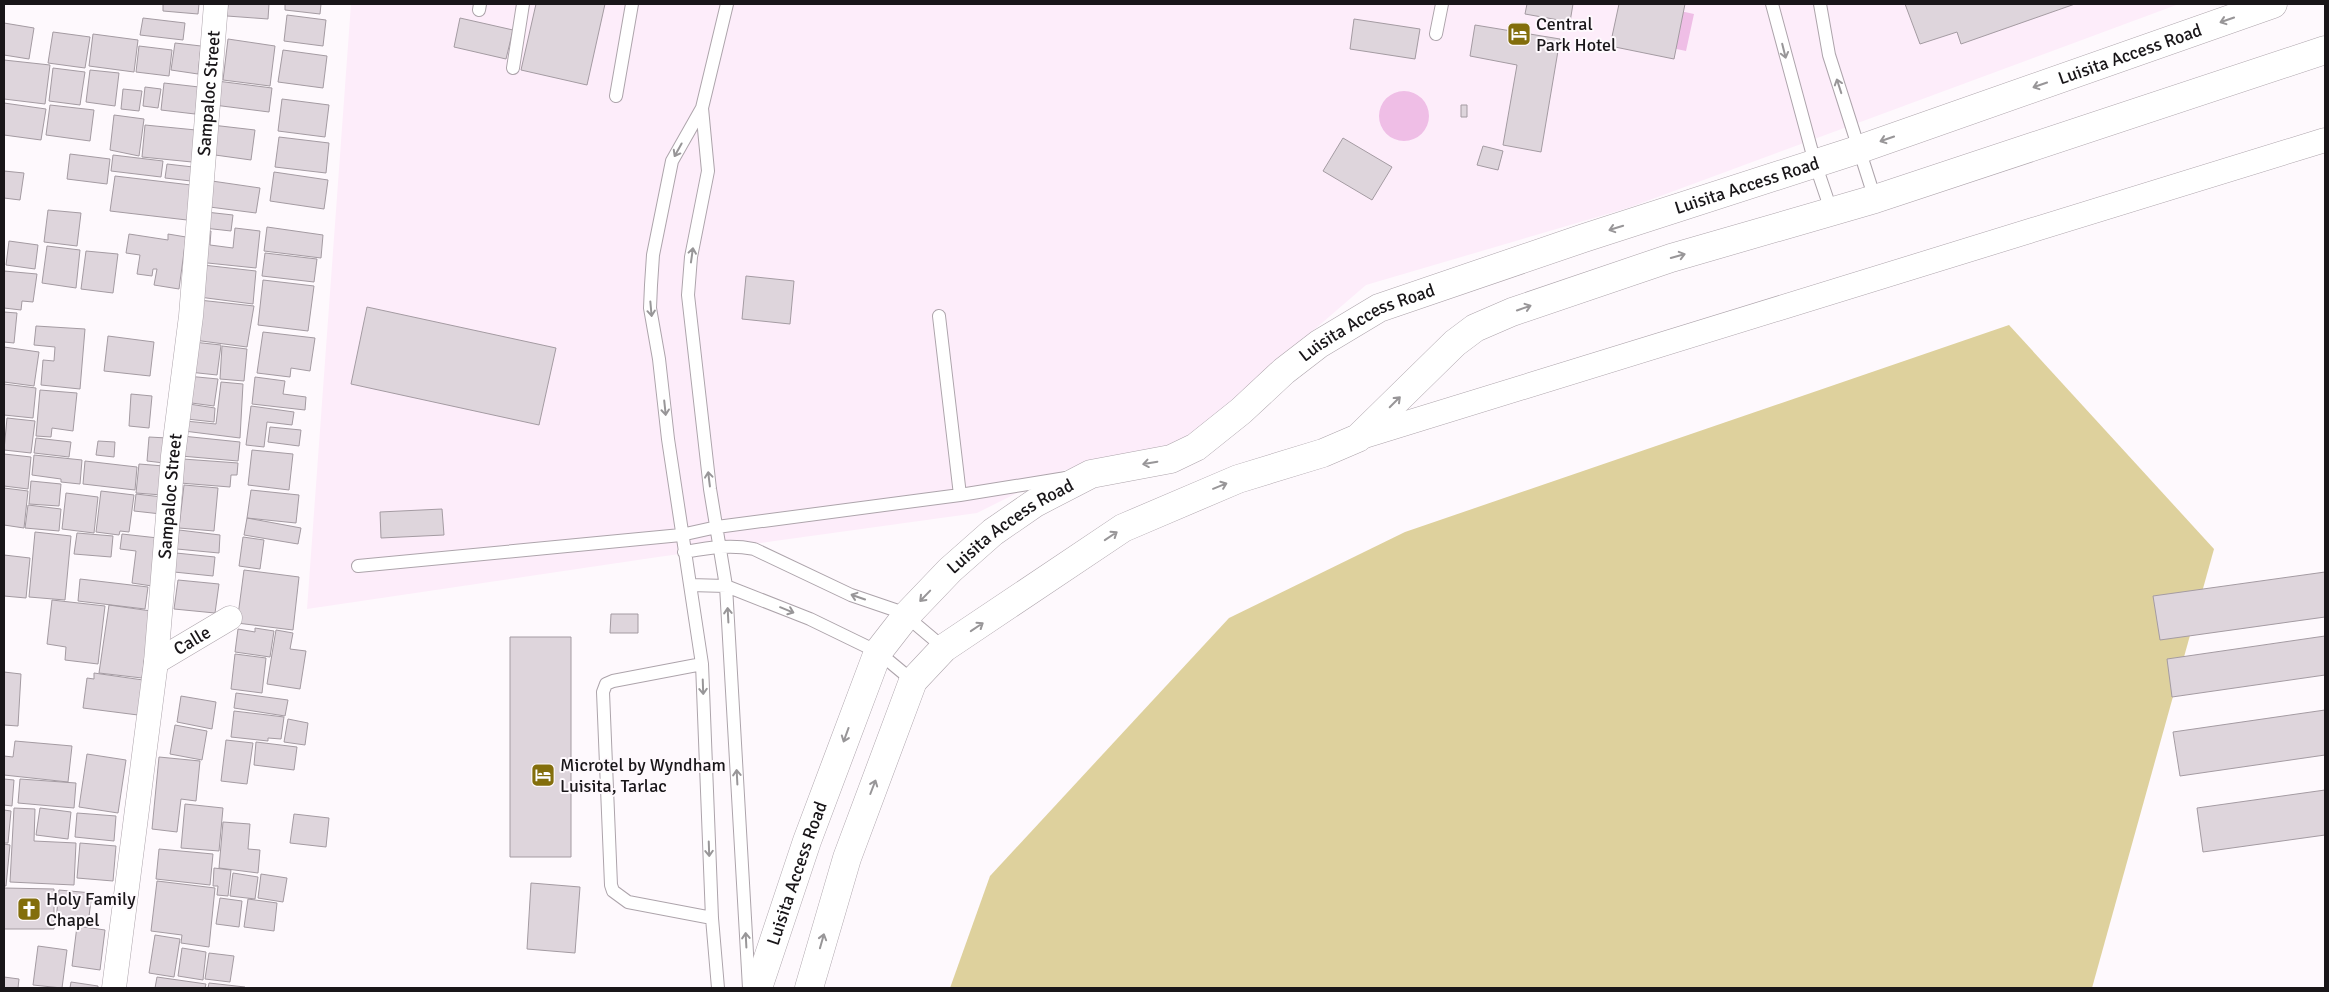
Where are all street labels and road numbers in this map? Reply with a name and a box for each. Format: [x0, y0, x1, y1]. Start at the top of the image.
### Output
street label: Luisita Access Road [2055, 19, 2205, 90]
street label: Sampaloc Street [193, 30, 225, 157]
street label: Luisita Access Road [1672, 152, 1822, 219]
street label: Luisita Access Road [1294, 279, 1438, 367]
street label: Sampaloc Street [154, 432, 187, 560]
street label: Luisita Access Road [942, 474, 1077, 579]
street label: Calle [170, 621, 215, 660]
street label: Luisita Access Road [762, 798, 832, 948]

